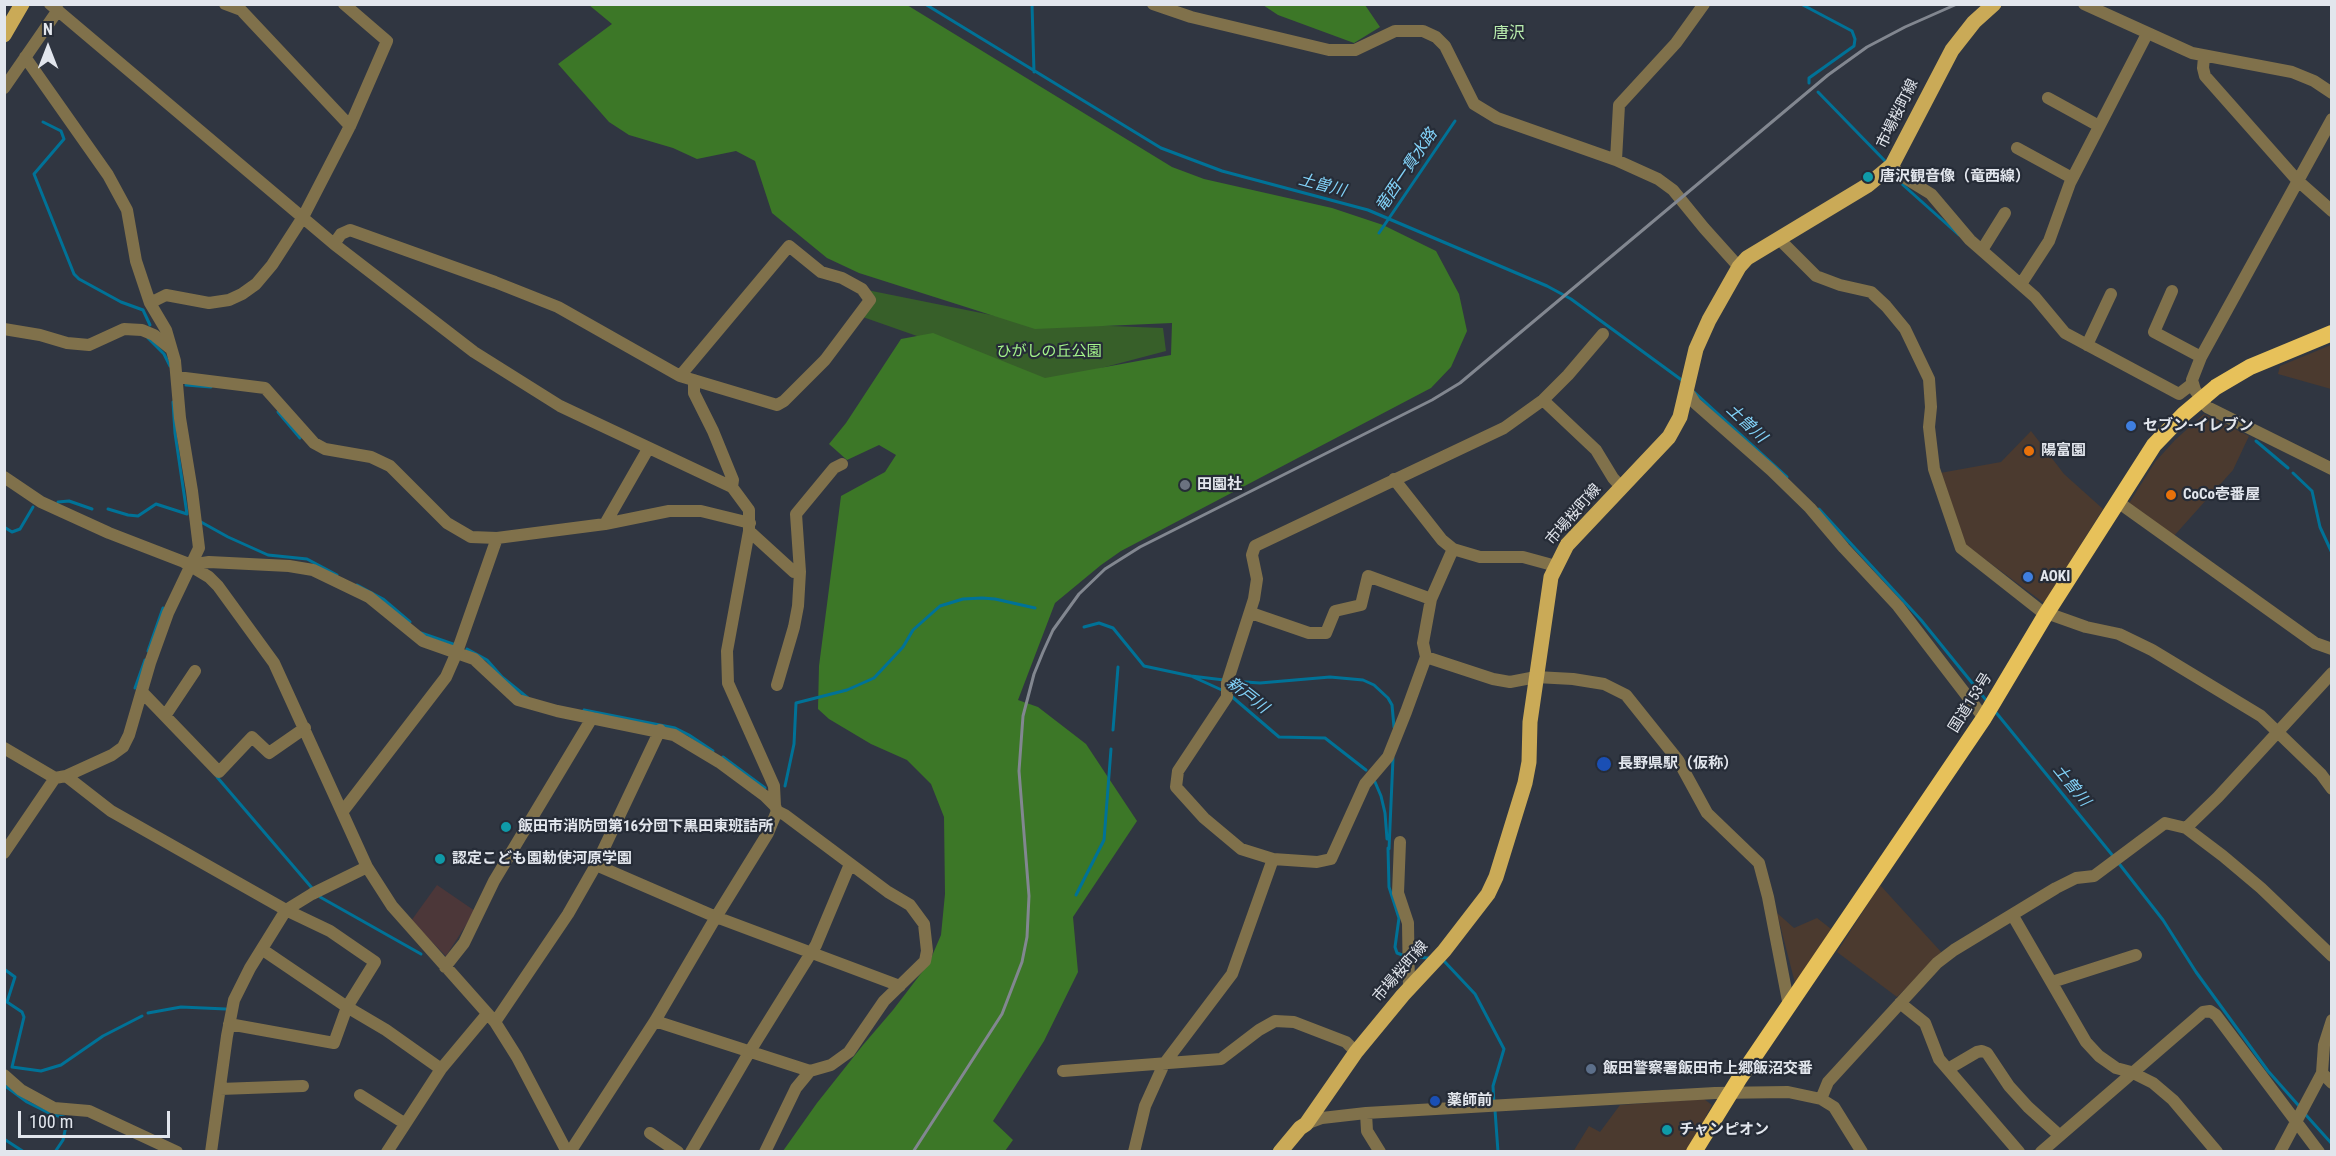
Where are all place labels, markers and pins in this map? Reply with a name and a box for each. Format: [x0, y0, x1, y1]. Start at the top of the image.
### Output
place label: 唐沢観音像（竜西線） [1880, 168, 2030, 186]
marker: 唐沢観音像（竜西線） [1861, 170, 1875, 184]
place label: セブン-イレブン [2143, 417, 2253, 435]
marker: セブン-イレブン [2124, 419, 2138, 433]
place label: 陽富園 [2041, 442, 2086, 460]
marker: 陽富園 [2022, 444, 2036, 458]
place label: 田園社 [1197, 476, 1242, 494]
marker: 田園社 [1178, 478, 1192, 492]
place label: CoCo壱番屋 [2183, 486, 2260, 504]
marker: CoCo壱番屋 [2164, 488, 2178, 502]
place label: AOKI [2040, 568, 2070, 586]
marker: AOKI [2021, 570, 2035, 584]
marker: 長野県駅（仮称） [1595, 755, 1613, 773]
place label: 長野県駅（仮称） [1618, 755, 1738, 773]
place label: 飯田市消防団第16分団下黒田東班詰所 [518, 818, 773, 836]
marker: 飯田市消防団第16分団下黒田東班詰所 [499, 820, 513, 834]
place label: 認定こども園勅使河原学園 [452, 850, 632, 868]
marker: 認定こども園勅使河原学園 [433, 852, 447, 866]
place label: 飯田警察署飯田市上郷飯沼交番 [1603, 1060, 1813, 1078]
marker: 飯田警察署飯田市上郷飯沼交番 [1584, 1062, 1598, 1076]
place label: 薬師前 [1447, 1092, 1492, 1110]
marker: 薬師前 [1428, 1094, 1442, 1108]
place label: チャンピオン [1679, 1121, 1769, 1139]
marker: チャンピオン [1660, 1123, 1674, 1137]

